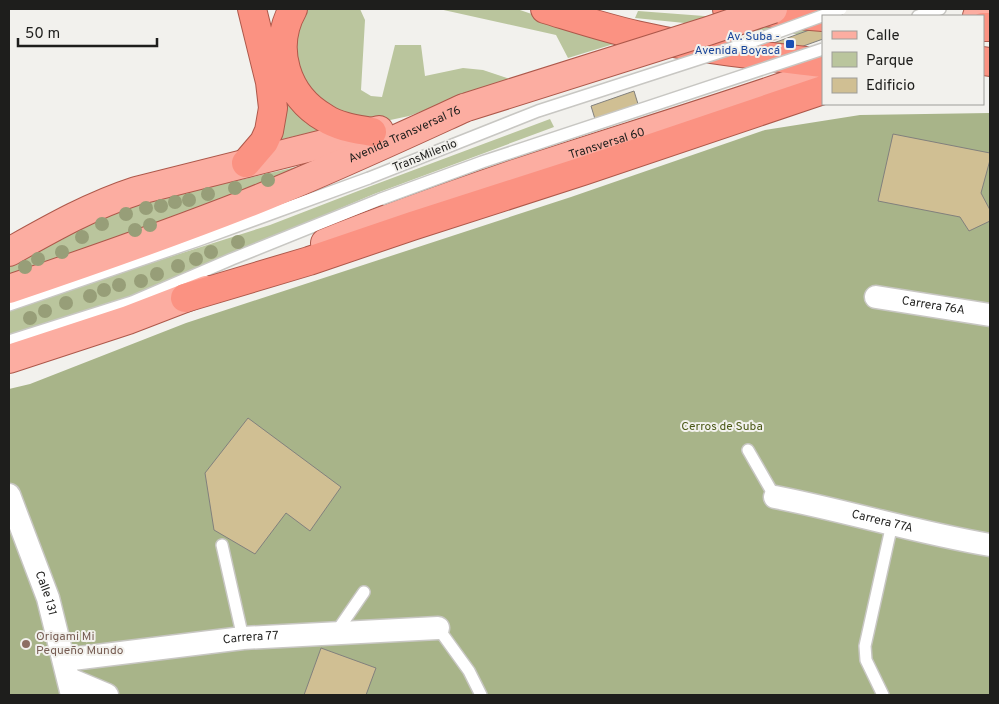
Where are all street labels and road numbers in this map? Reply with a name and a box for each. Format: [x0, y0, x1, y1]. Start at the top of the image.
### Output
street label: Avenida Transversal 76 [346, 102, 464, 167]
street label: Transversal 60 [567, 124, 647, 164]
street label: TransMilenio [390, 136, 460, 176]
street label: Carrera 76A [901, 293, 966, 319]
street label: Carrera 77A [850, 506, 914, 537]
street label: Calle 131 [31, 569, 60, 617]
street label: Carrera 77 [222, 628, 279, 648]

